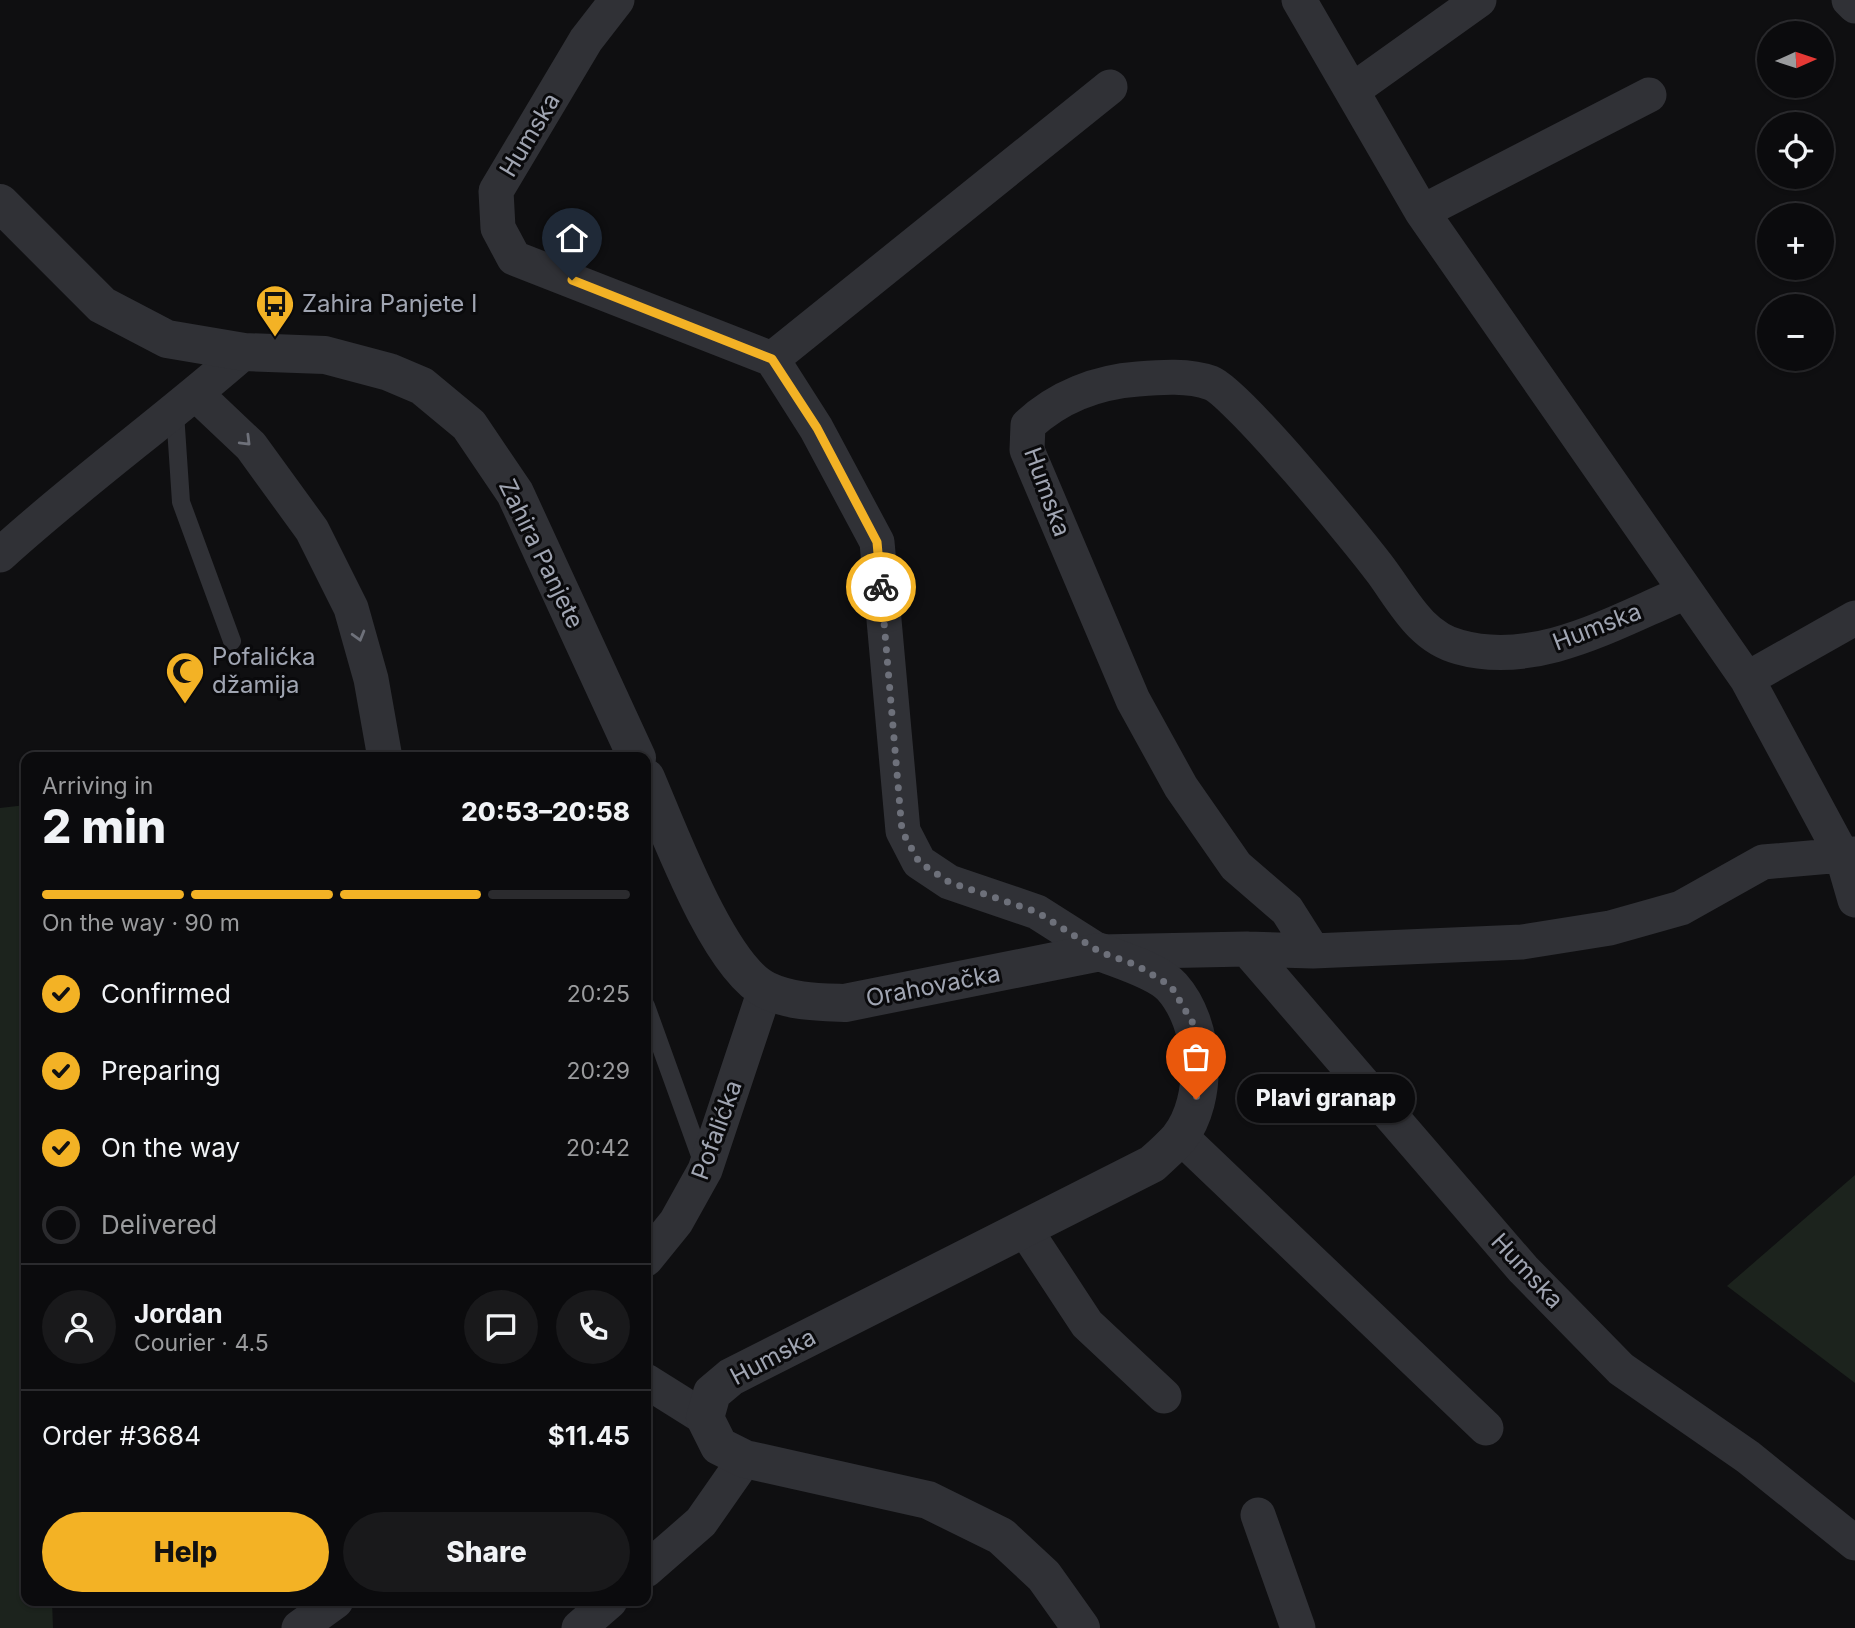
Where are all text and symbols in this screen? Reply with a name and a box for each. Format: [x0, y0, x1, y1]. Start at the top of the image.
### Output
north arrow [1757, 21, 1834, 98]
map controls [1757, 21, 1834, 371]
street label: Humska [493, 88, 566, 182]
button: locate [1757, 112, 1834, 189]
button: + [1757, 203, 1834, 280]
pin [542, 208, 602, 280]
icon: home [553, 219, 591, 257]
bus stop icon: Zahira Panjete I [254, 283, 296, 338]
place label: Zahira Panjete I [302, 289, 477, 318]
button: − [1757, 294, 1834, 371]
one-way arrow [237, 433, 250, 446]
street label: Humska [1018, 443, 1077, 540]
street label: Zahira Panjete [493, 475, 590, 633]
courier [846, 552, 916, 622]
icon: bike [862, 568, 900, 606]
street label: Humska [1549, 596, 1645, 657]
one-way arrow [351, 630, 365, 642]
place label: Pofalićka džamija [212, 642, 316, 699]
mosque icon: Pofalićka džamija [164, 650, 206, 705]
text: Arriving in [42, 772, 153, 800]
text: 20:53–20:58 [461, 796, 630, 827]
text: 2 min [42, 798, 166, 854]
text: On the way · 90 m [42, 909, 240, 937]
street label: Orahovačka [863, 958, 1003, 1013]
icon: check [42, 975, 80, 1013]
text: Confirmed [101, 978, 231, 1009]
text: 20:25 [567, 980, 630, 1008]
pin [1166, 1027, 1226, 1099]
icon: bag [1177, 1038, 1215, 1076]
icon: check [42, 1052, 80, 1090]
text: Preparing [101, 1055, 221, 1086]
text: 20:29 [567, 1057, 630, 1085]
callout: Plavi granap [1238, 1074, 1416, 1124]
street label: Pofalićka [685, 1076, 748, 1183]
text: Plavi granap [1256, 1084, 1396, 1112]
icon: check [42, 1129, 80, 1167]
text: On the way [101, 1132, 240, 1163]
text: 20:42 [566, 1134, 630, 1162]
text: Delivered [101, 1209, 217, 1240]
street label: Humska [1485, 1227, 1569, 1314]
button: person [42, 1290, 116, 1364]
button: chat [464, 1290, 538, 1364]
button: phone [556, 1290, 630, 1364]
text: Jordan [134, 1298, 223, 1329]
street label: Humska [725, 1322, 820, 1391]
text: Courier · 4.5 [134, 1329, 269, 1357]
text: Order #3684 [42, 1420, 201, 1451]
text: $11.45 [548, 1420, 630, 1451]
button: Help [42, 1512, 329, 1592]
button: Share [343, 1512, 630, 1592]

